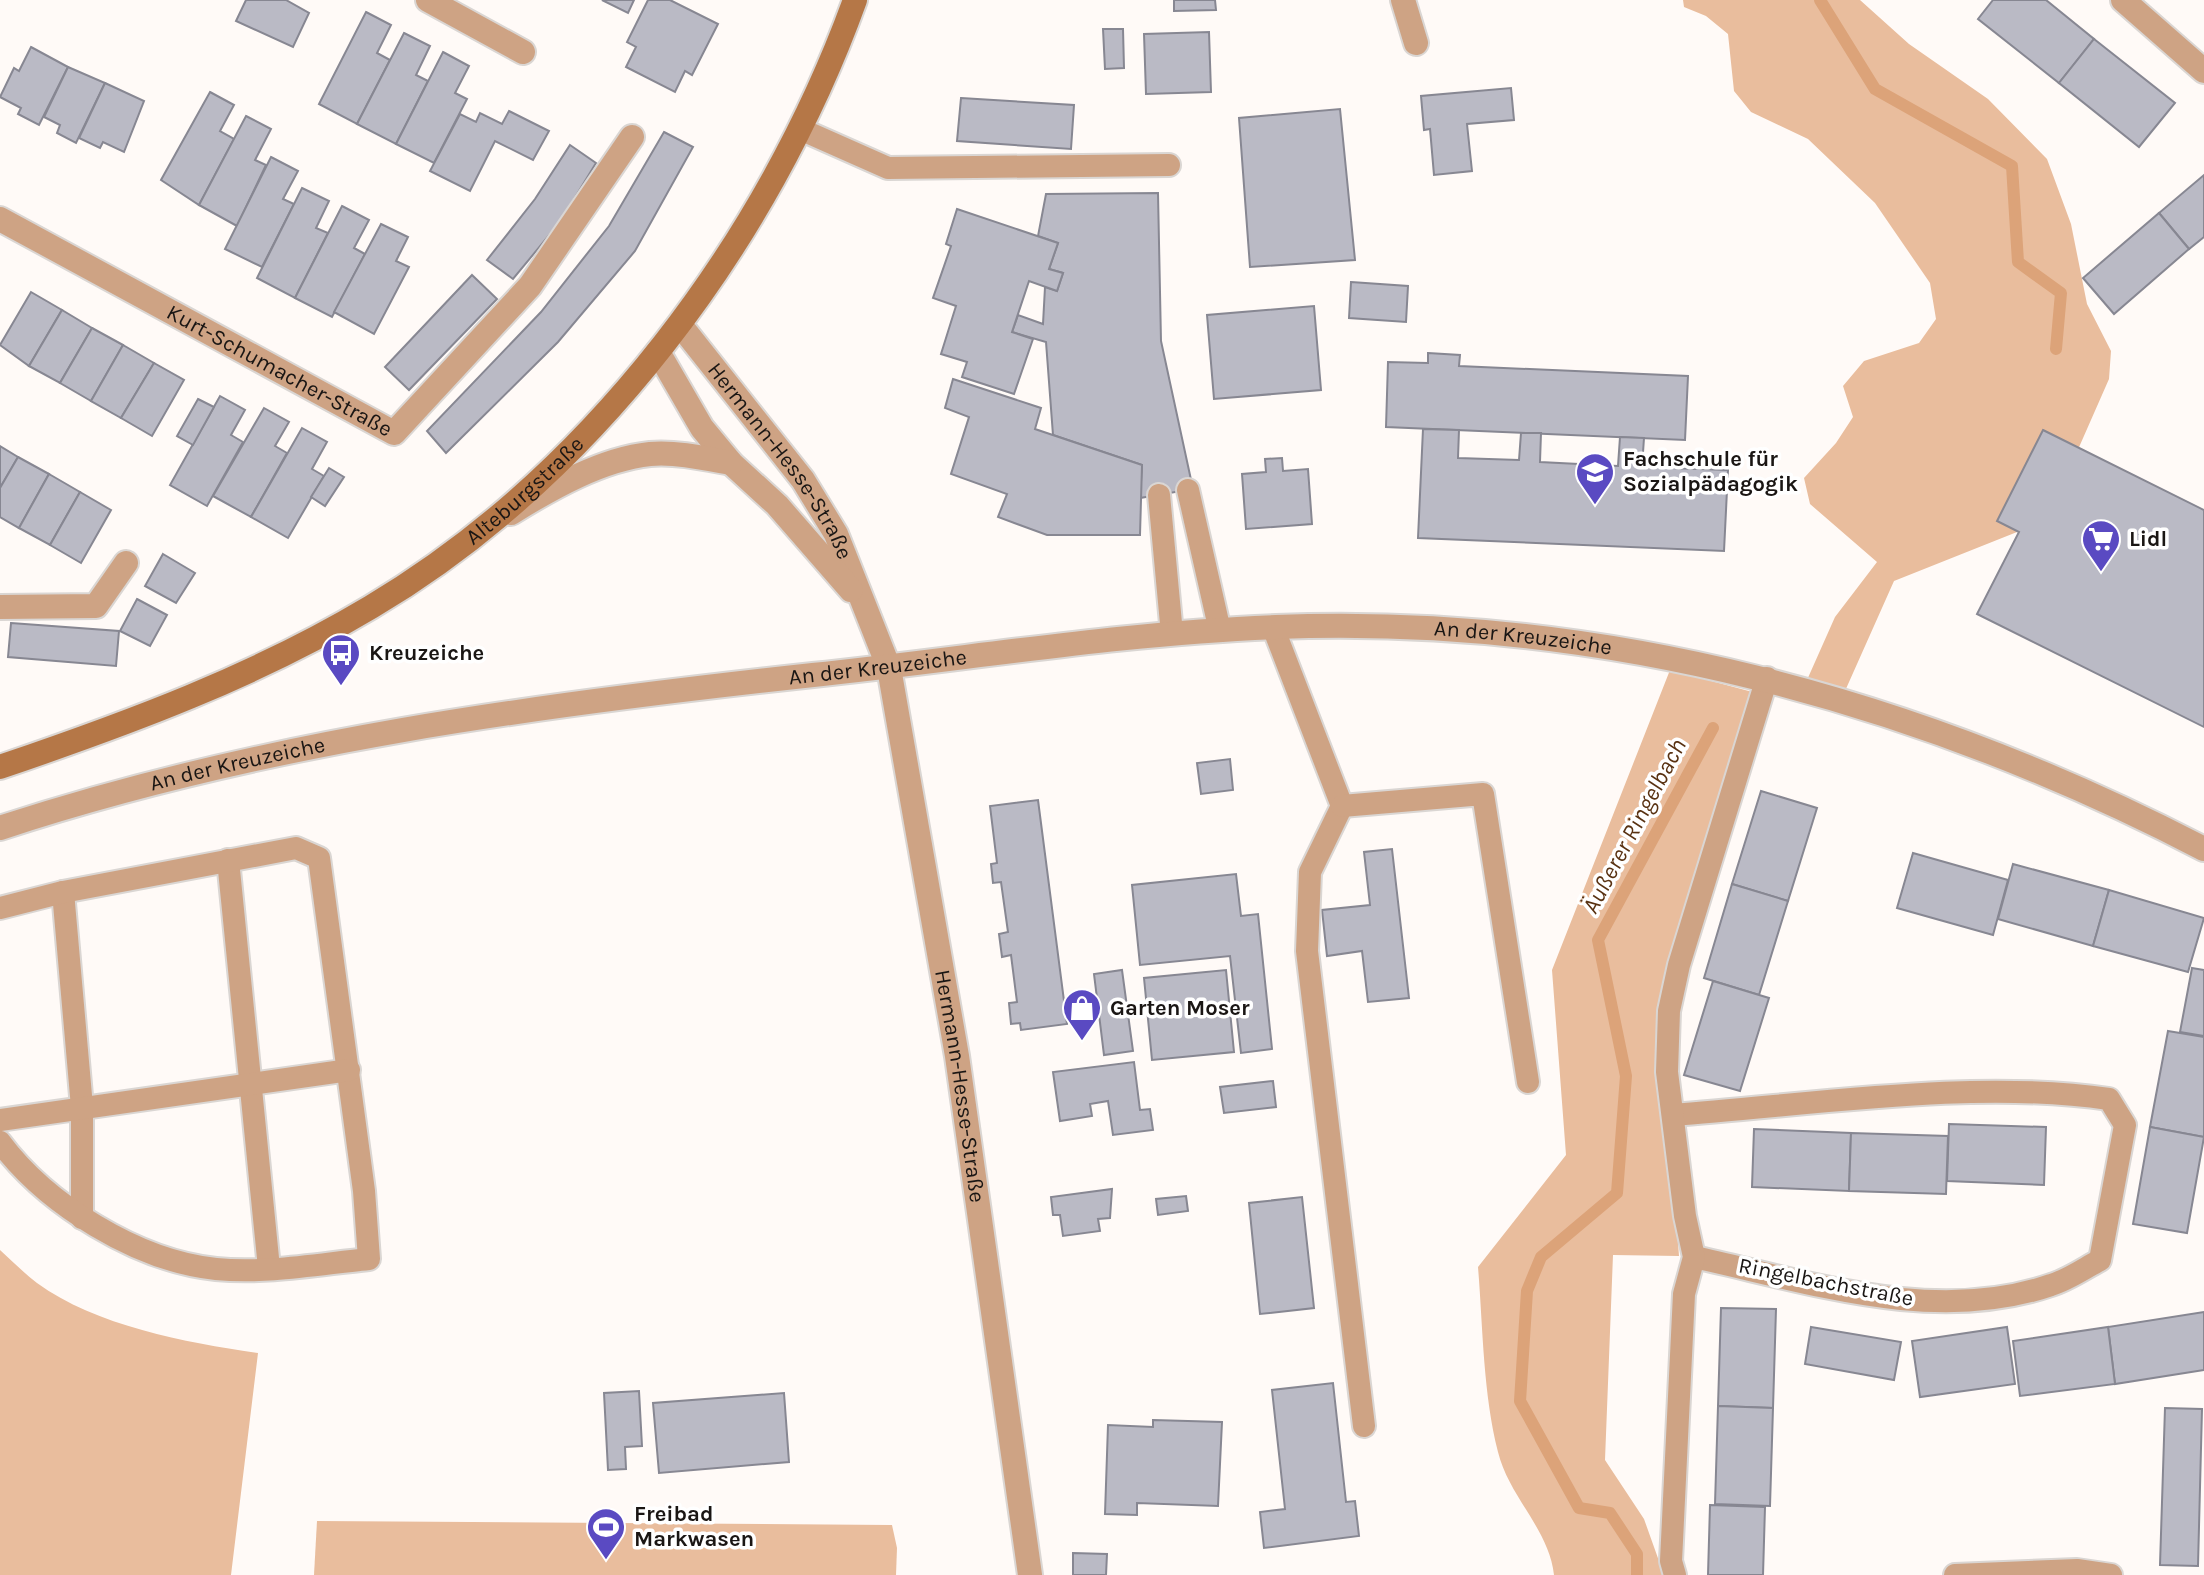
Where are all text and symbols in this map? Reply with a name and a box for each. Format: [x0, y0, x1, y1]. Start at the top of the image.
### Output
street label: Kurt-Schumacher-Straße [162, 299, 397, 442]
street label: Hermann-Hesse-Straße [702, 357, 858, 563]
street label: Alteburgstraße [461, 431, 589, 550]
place label: Fachschule für Sozialpädagogik [1623, 446, 1798, 497]
school or university icon: Fachschule für Sozialpädagogik [1574, 451, 1616, 506]
supermarket icon: Lidl [2080, 518, 2122, 573]
place label: Lidl [2129, 526, 2167, 552]
street label: An der Kreuzeiche [1433, 615, 1614, 661]
bus stop icon: Kreuzeiche [320, 632, 362, 687]
place label: Kreuzeiche [369, 640, 484, 666]
street label: An der Kreuzeiche [787, 644, 968, 691]
street label: An der Kreuzeiche [147, 732, 327, 797]
water label: Äußerer Ringelbach [1576, 734, 1692, 918]
street label: Hermann-Hesse-Straße [929, 968, 990, 1204]
shop icon: Garten Moser [1061, 987, 1103, 1042]
place label: Garten Moser [1110, 995, 1250, 1021]
street label: Ringelbachstraße [1736, 1252, 1916, 1312]
place label: Freibad Markwasen [634, 1501, 754, 1552]
sports icon: Freibad Markwasen [585, 1506, 627, 1561]

